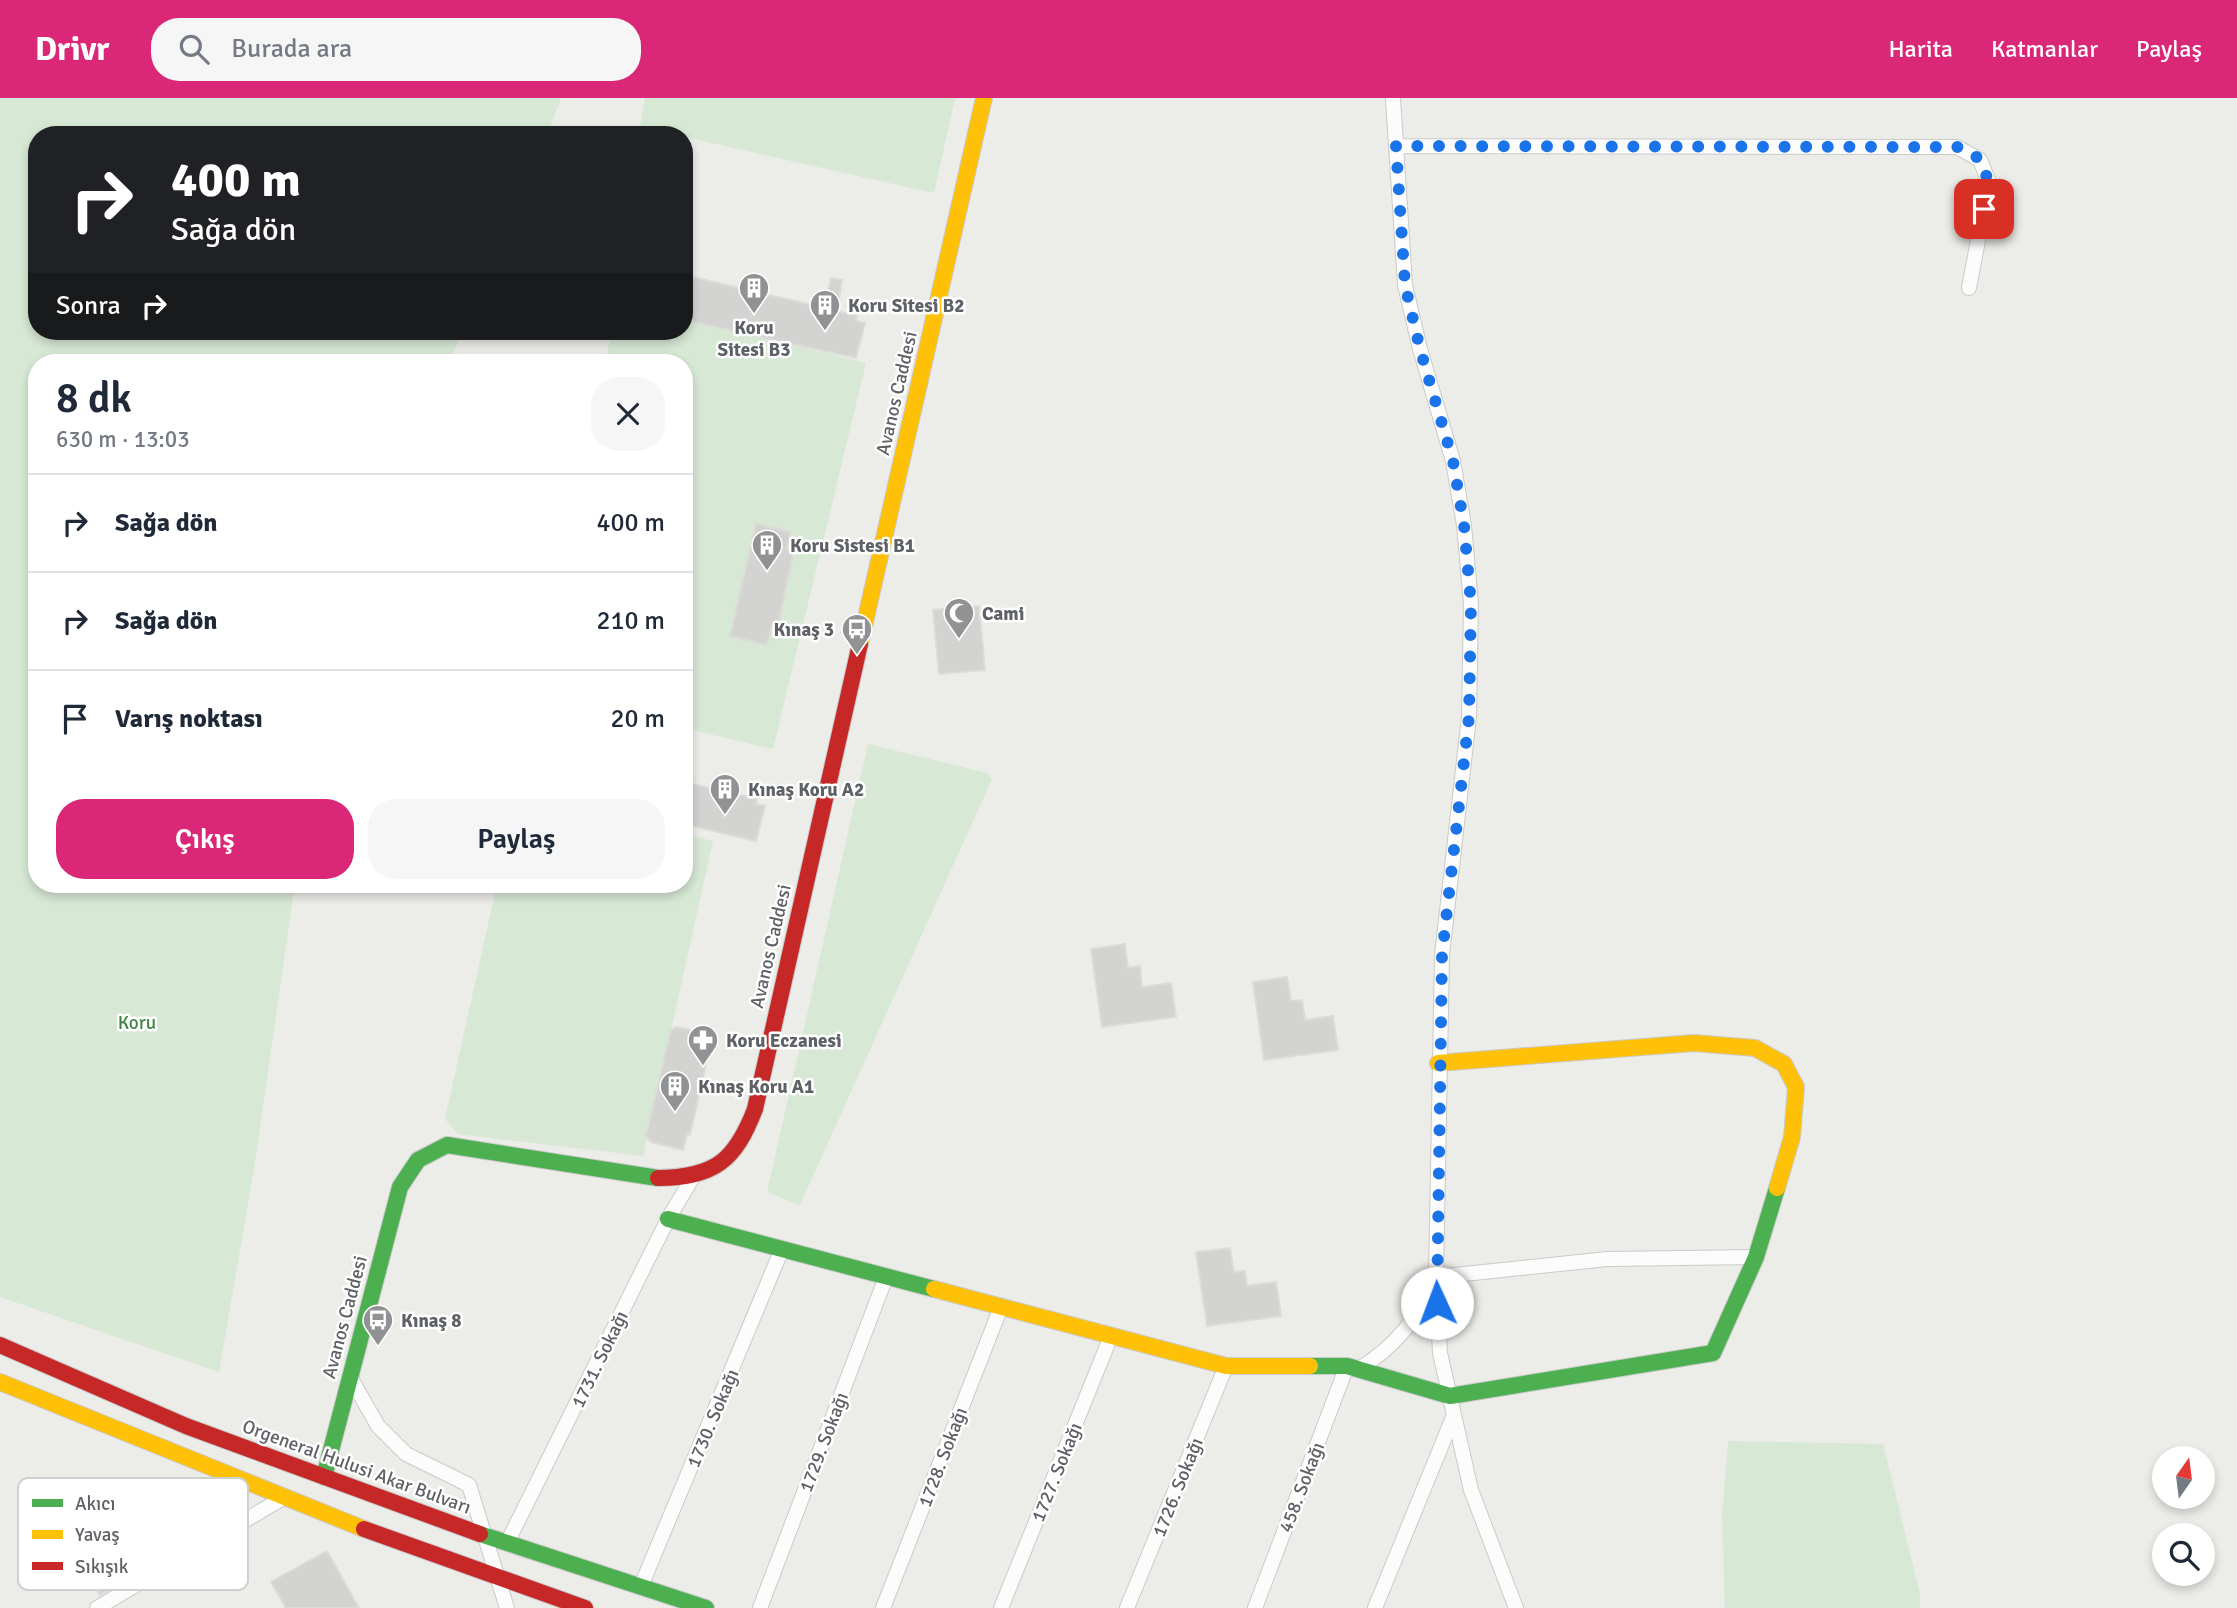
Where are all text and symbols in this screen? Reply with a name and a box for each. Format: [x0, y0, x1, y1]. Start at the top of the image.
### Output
search box [151, 18, 641, 81]
text: Drivr [35, 29, 109, 70]
icon: search [175, 30, 213, 68]
text: Burada ara [231, 33, 352, 65]
text: Harita [1888, 34, 1953, 64]
text: Katmanlar [1991, 34, 2098, 64]
text: Paylaş [2136, 34, 2202, 64]
text: 400 m [171, 150, 301, 210]
icon: right [56, 154, 147, 245]
pin [1954, 179, 2014, 239]
icon: arrive [1965, 190, 2003, 228]
text: Sağa dön [171, 210, 296, 249]
building icon: Koru Sitesi B3 [737, 271, 771, 315]
icon: right [135, 287, 173, 325]
building icon: Koru Sitesi B2 [808, 288, 842, 332]
text: Sonra [56, 290, 121, 322]
place label: Koru Sitesi B2 [848, 294, 964, 318]
place label: Koru Sitesi B3 [718, 316, 790, 362]
street label: Avanos Caddesi [871, 329, 923, 457]
text: 8 dk [56, 373, 132, 424]
button: close [591, 377, 665, 451]
text: 630 m · 13:03 [56, 425, 190, 454]
icon: right [56, 504, 94, 542]
text: Sağa dön [115, 507, 218, 539]
text: 400 m [596, 507, 665, 539]
building icon: Koru Sistesi B1 [750, 528, 784, 572]
place label: Koru Sistesi B1 [790, 534, 915, 558]
mosque icon: Cami [942, 596, 976, 640]
icon: right [56, 602, 94, 640]
place label: Cami [982, 602, 1024, 626]
text: Sağa dön [115, 605, 218, 637]
text: 210 m [596, 605, 665, 637]
bus stop icon: Kınaş 3 [840, 612, 874, 656]
place label: Kınaş 3 [774, 618, 834, 642]
icon: arrive [56, 700, 94, 738]
text: Varış noktası [115, 703, 263, 735]
text: 20 m [610, 703, 665, 735]
building icon: Kınaş Koru A2 [708, 772, 742, 816]
place label: Kınaş Koru A2 [748, 778, 864, 802]
button: Çıkış [56, 799, 354, 879]
button: Paylaş [368, 799, 665, 879]
street label: Avanos Caddesi [745, 882, 797, 1010]
park label: Koru [118, 1011, 156, 1035]
pharmacy icon: Koru Eczanesi [686, 1023, 720, 1067]
place label: Koru Eczanesi [726, 1029, 842, 1053]
building icon: Kınaş Koru A1 [658, 1069, 692, 1113]
place label: Kınaş Koru A1 [698, 1075, 814, 1099]
street label: Avanos Caddesi [317, 1253, 373, 1381]
position arrow [1400, 1266, 1474, 1340]
bus stop icon: Kınaş 8 [361, 1303, 395, 1347]
street label: 1731. Sokağı [566, 1307, 634, 1412]
place label: Kınaş 8 [401, 1309, 461, 1333]
street label: 1730. Sokağı [681, 1365, 744, 1471]
street label: 1729. Sokağı [794, 1389, 854, 1496]
street label: 1728. Sokağı [913, 1404, 973, 1511]
street label: Orgeneral Hulusi Akar Bulvarı [239, 1414, 474, 1520]
street label: 1727. Sokağı [1026, 1419, 1088, 1526]
street label: 1726. Sokağı [1147, 1434, 1209, 1541]
street label: 458. Sokağı [1274, 1439, 1330, 1536]
north arrow [2152, 1446, 2216, 1508]
map controls [2152, 1446, 2215, 1586]
legend [18, 1478, 248, 1590]
text: Akıcı [75, 1492, 115, 1516]
text: Yavaş [75, 1523, 120, 1547]
button: search [2152, 1523, 2215, 1586]
text: Sıkışık [75, 1555, 129, 1579]

